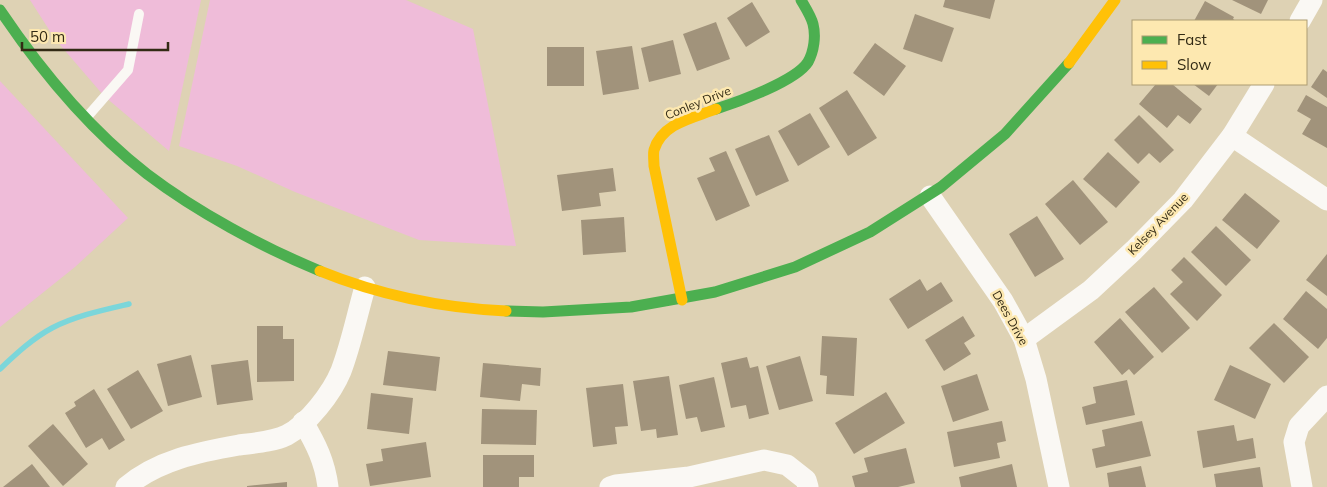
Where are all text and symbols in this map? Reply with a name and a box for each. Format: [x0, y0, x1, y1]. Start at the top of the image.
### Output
scale bar [22, 20, 169, 52]
legend [1132, 20, 1307, 85]
text: 50 m [30, 27, 65, 46]
text: Fast [1177, 30, 1207, 49]
text: Slow [1177, 55, 1211, 74]
street label: Conley Drive [663, 83, 733, 123]
street label: Kelsey Avenue [1124, 189, 1191, 258]
street label: Dees Drive [989, 288, 1032, 348]

